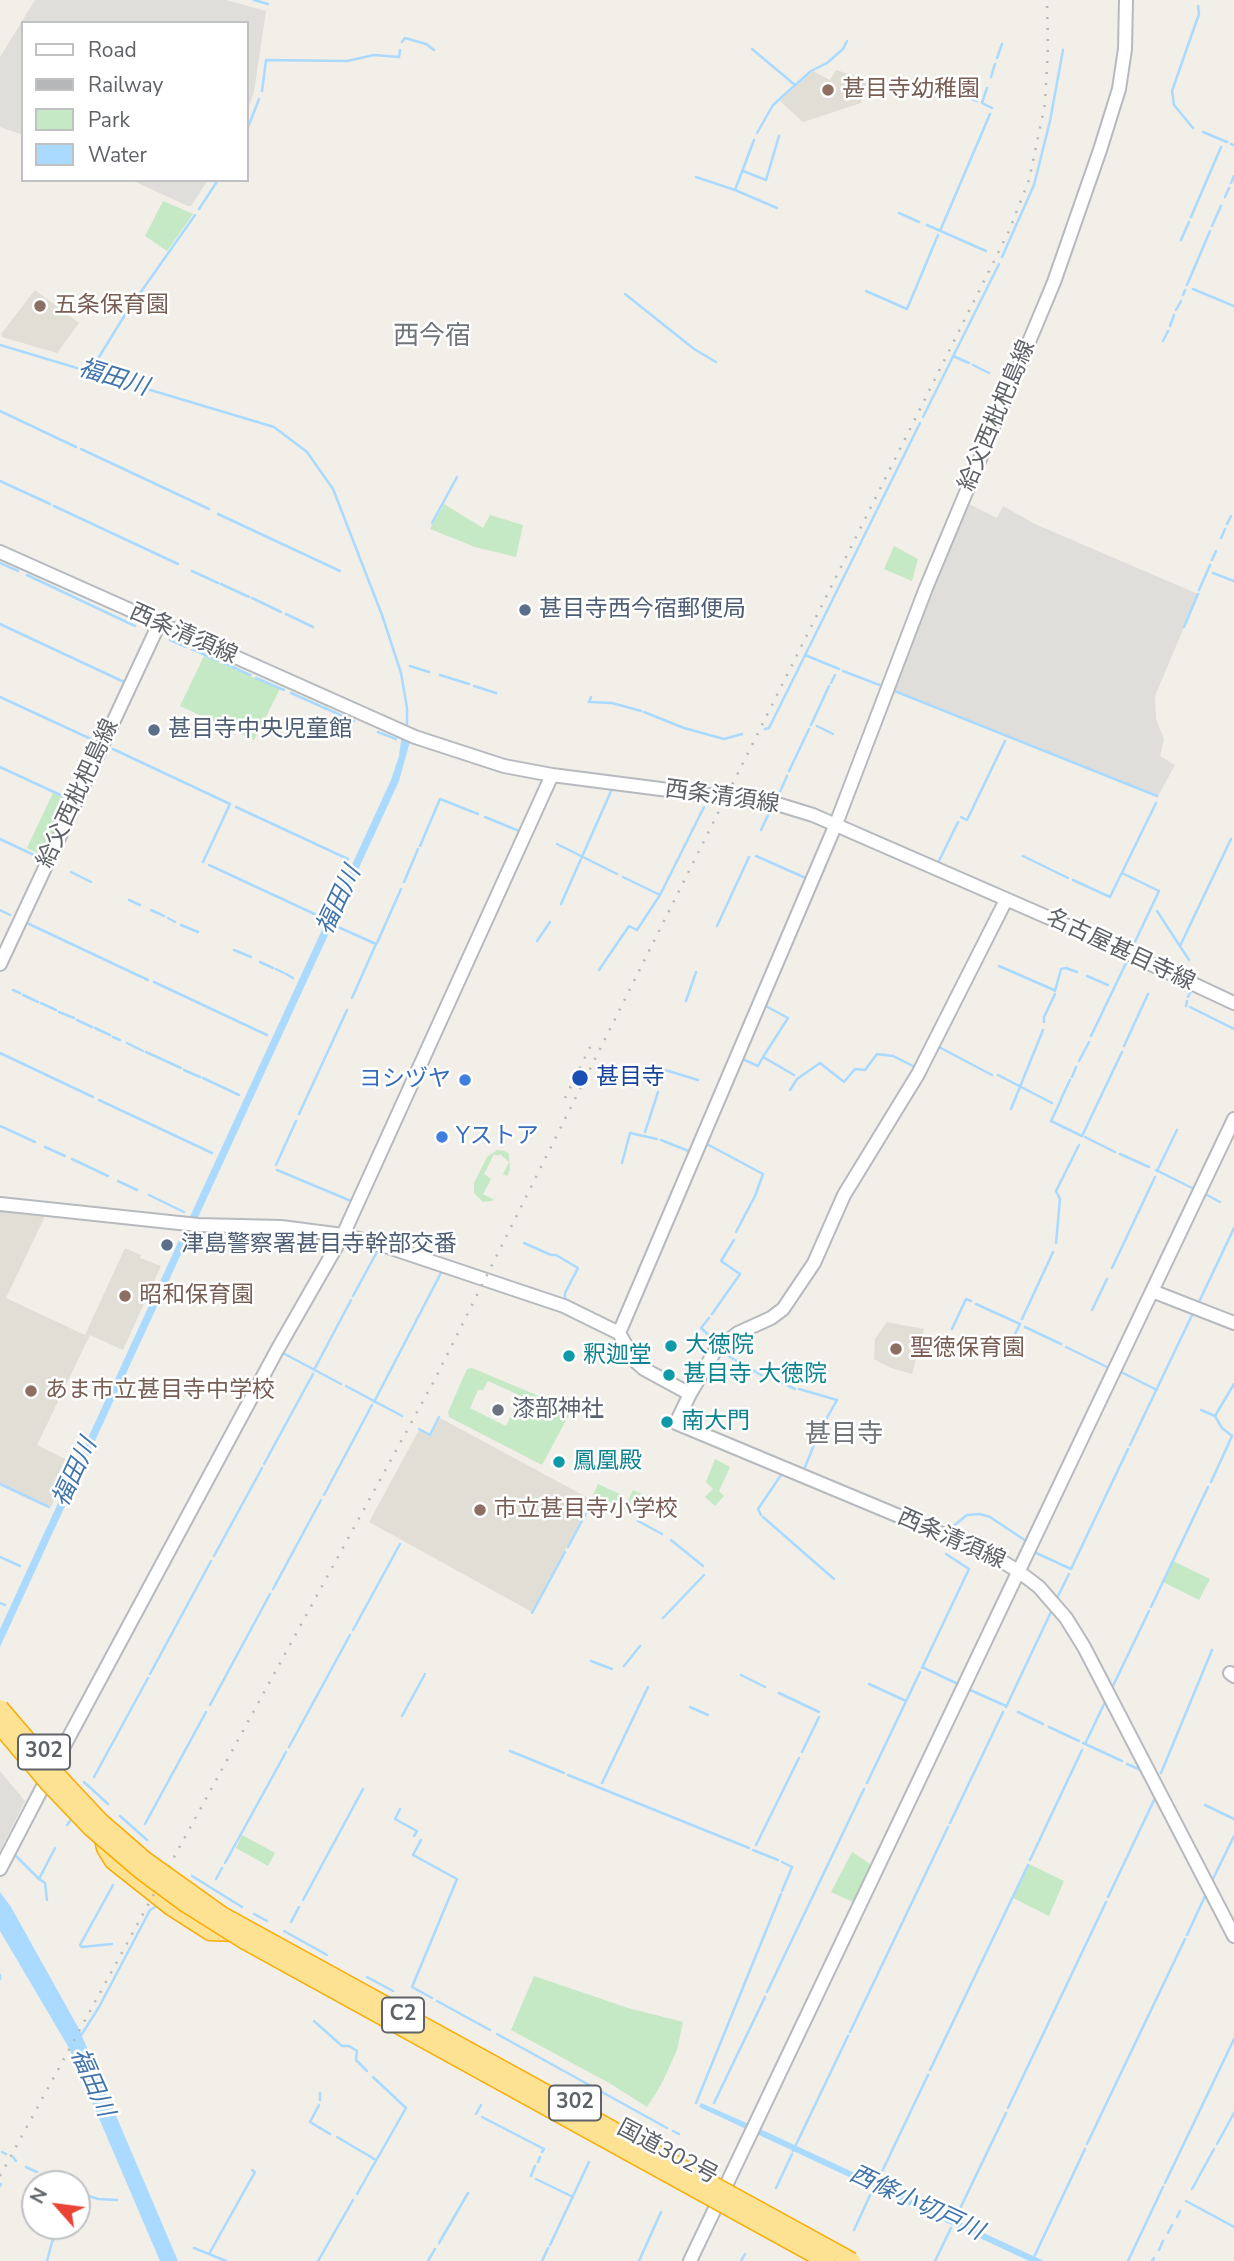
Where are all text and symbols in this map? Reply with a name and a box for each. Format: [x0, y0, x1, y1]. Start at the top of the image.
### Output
legend [21, 21, 248, 182]
text: Road [88, 36, 137, 64]
text: Railway [88, 71, 163, 99]
place label: 甚目寺幼稚園 [842, 76, 980, 104]
marker: 甚目寺幼稚園 [820, 82, 836, 98]
text: Park [88, 106, 130, 134]
text: Water [88, 141, 147, 169]
place label: 五条保育園 [54, 292, 169, 320]
marker: 五条保育園 [32, 298, 48, 314]
district label: 西今宿 [393, 322, 471, 354]
street label: 給父西枇杷島線 [954, 337, 1042, 495]
water label: 福田川 [74, 355, 152, 403]
place label: 甚目寺西今宿郵便局 [539, 596, 746, 624]
street label: 西条清須線 [125, 599, 241, 671]
marker: 甚目寺西今宿郵便局 [517, 602, 533, 618]
street label: 給父西枇杷島線 [32, 715, 126, 873]
place label: 甚目寺中央児童館 [168, 716, 352, 744]
marker: 甚目寺中央児童館 [146, 722, 162, 738]
street label: 西条清須線 [663, 776, 781, 820]
water label: 福田川 [312, 862, 368, 940]
street label: 名古屋甚目寺線 [1041, 904, 1199, 998]
place label: 甚目寺 [596, 1064, 665, 1092]
place label: ヨシヅヤ [359, 1066, 451, 1094]
marker: 甚目寺 [570, 1068, 590, 1088]
marker: ヨシヅヤ [457, 1072, 473, 1088]
place label: Yストア [456, 1123, 539, 1151]
marker: Yストア [434, 1129, 450, 1145]
place label: 津島警察署甚目寺幹部交番 [181, 1231, 457, 1259]
marker: 津島警察署甚目寺幹部交番 [159, 1237, 175, 1253]
place label: 昭和保育園 [139, 1282, 254, 1310]
marker: 昭和保育園 [117, 1288, 133, 1304]
place label: 大徳院 [685, 1332, 754, 1360]
place label: 聖徳保育園 [910, 1335, 1025, 1363]
marker: 大徳院 [663, 1338, 679, 1354]
marker: 聖徳保育園 [888, 1341, 904, 1357]
place label: 釈迦堂 [583, 1342, 652, 1370]
marker: 釈迦堂 [561, 1348, 577, 1364]
place label: 甚目寺 大徳院 [683, 1361, 827, 1389]
marker: 甚目寺 大徳院 [661, 1367, 677, 1383]
place label: あま市立甚目寺中学校 [45, 1377, 275, 1405]
marker: あま市立甚目寺中学校 [23, 1383, 39, 1399]
place label: 漆部神社 [512, 1396, 604, 1424]
marker: 漆部神社 [490, 1402, 506, 1418]
place label: 南大門 [681, 1408, 750, 1436]
marker: 南大門 [659, 1414, 675, 1430]
district label: 甚目寺 [805, 1420, 883, 1452]
water label: 福田川 [48, 1434, 104, 1512]
place label: 鳳凰殿 [573, 1448, 642, 1476]
marker: 鳳凰殿 [551, 1454, 567, 1470]
place label: 市立甚目寺小学校 [494, 1496, 678, 1524]
marker: 市立甚目寺小学校 [472, 1502, 488, 1518]
street label: 西条清須線 [893, 1504, 1009, 1576]
road number: 302 [18, 1734, 70, 1770]
road number: C2 [382, 1997, 424, 2032]
water label: 福田川 [63, 2044, 119, 2122]
road number: 302 [549, 2086, 601, 2120]
street label: 国道302号 [612, 2115, 722, 2191]
water label: 西條小切戸川 [845, 2161, 987, 2247]
north arrow [21, 2170, 91, 2240]
text: N [24, 2184, 54, 2208]

